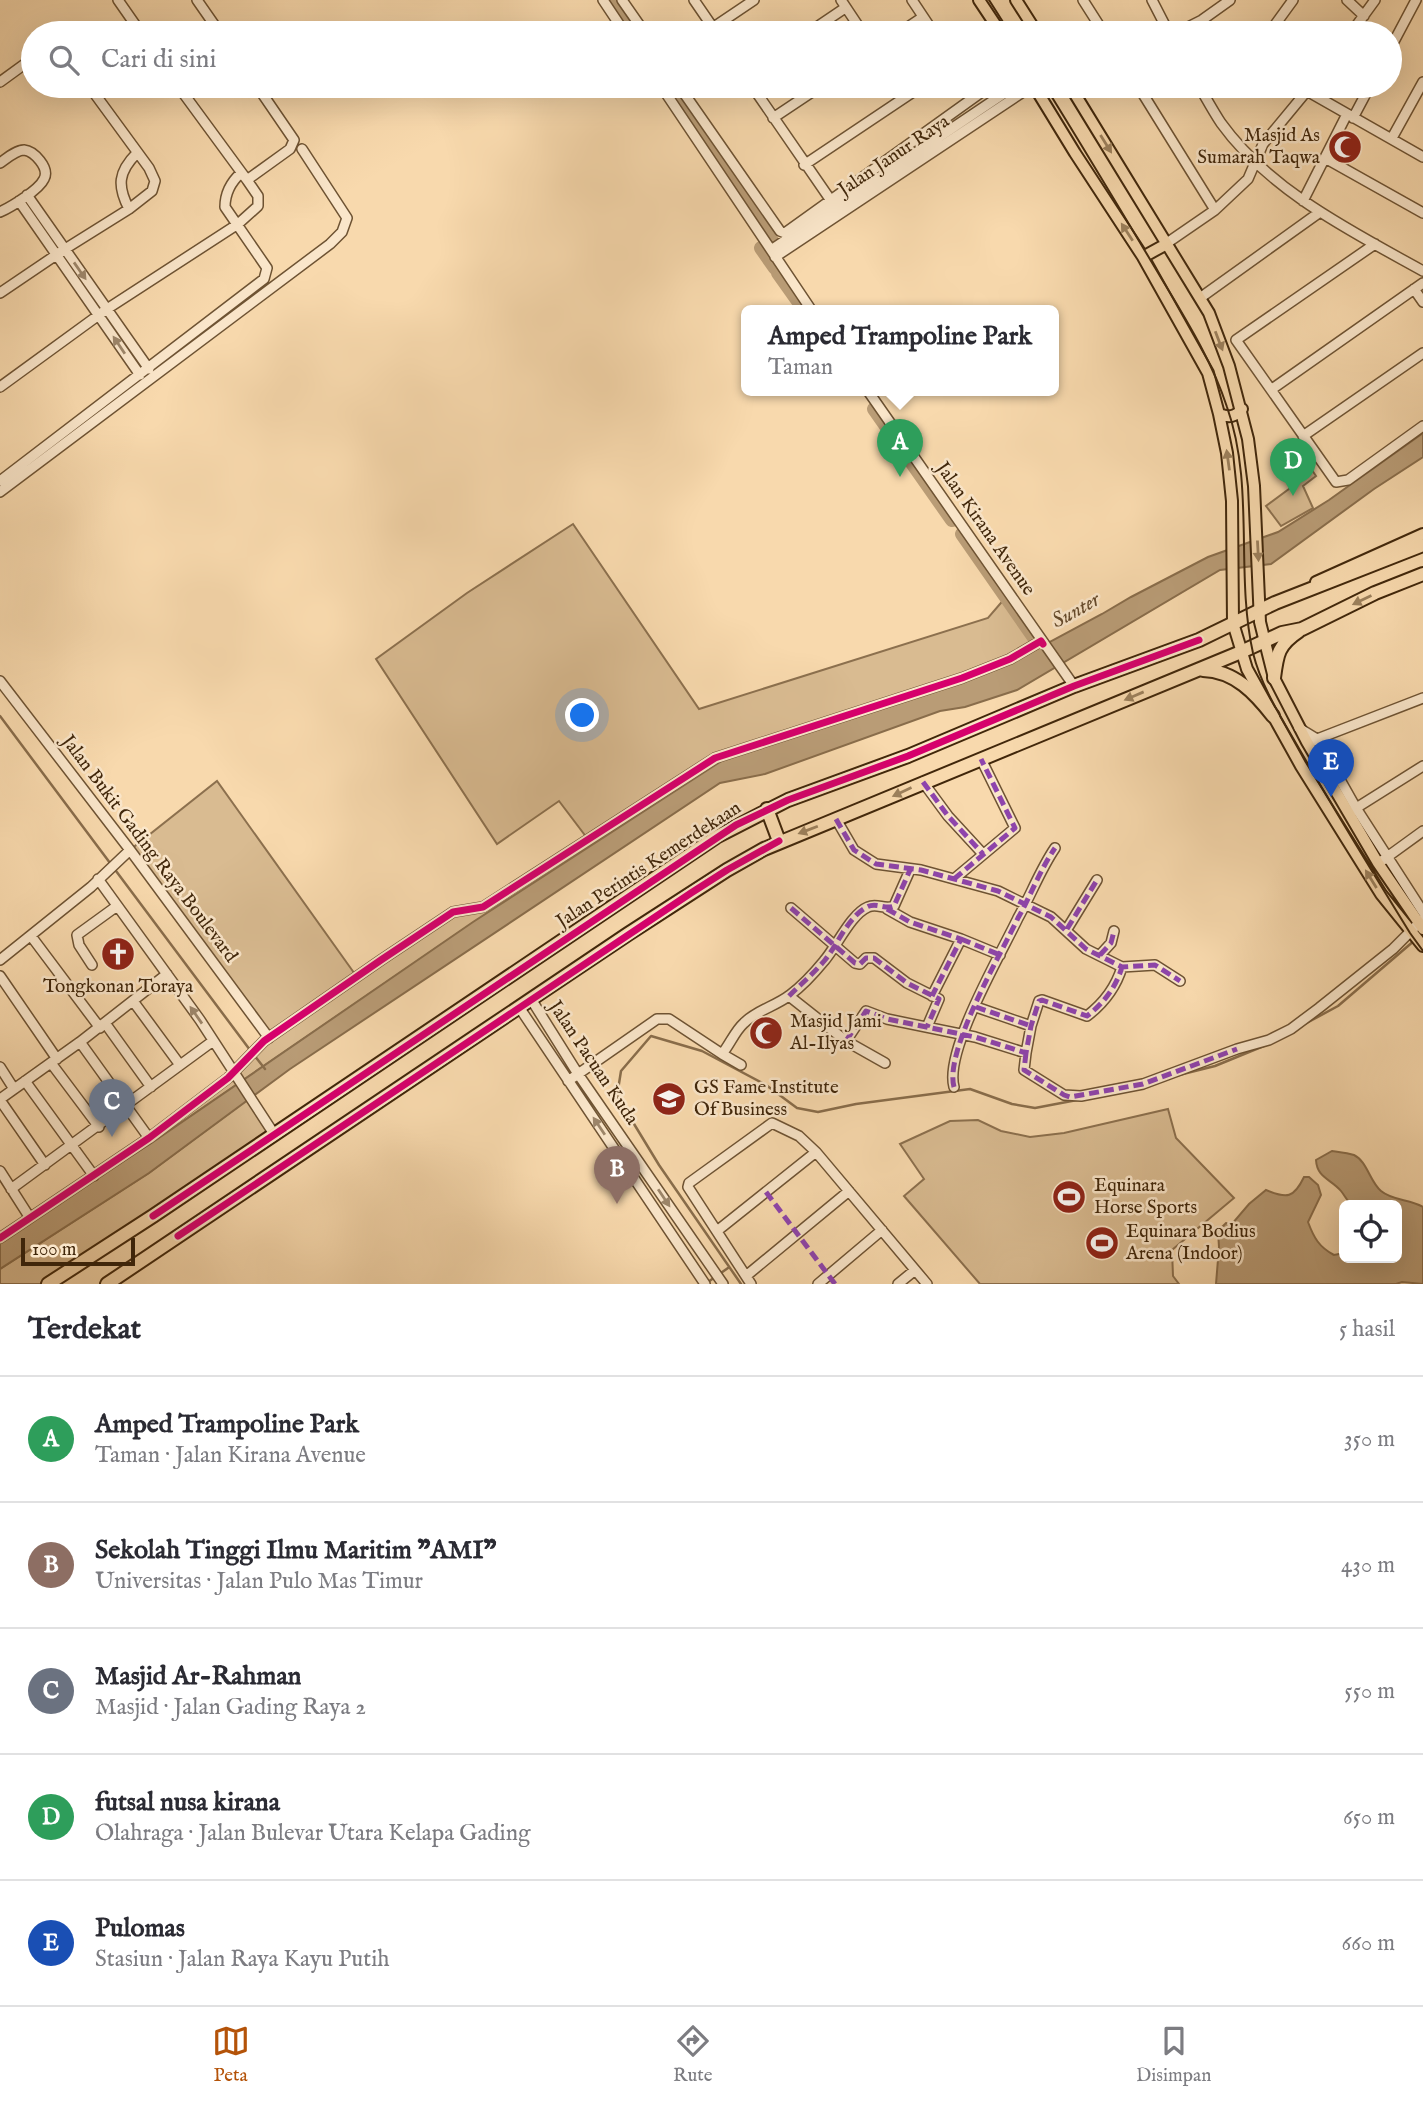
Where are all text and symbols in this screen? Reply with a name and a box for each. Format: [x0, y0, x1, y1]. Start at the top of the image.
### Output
search box [21, 21, 1402, 98]
icon: search [45, 41, 83, 79]
text: Cari di sini [101, 43, 216, 76]
street label: Jalan Janur Raya [832, 109, 955, 203]
place label: Masjid As Sumarah Taqwa [1197, 124, 1321, 170]
mosque icon: Masjid As Sumarah Taqwa [1326, 128, 1364, 166]
one-way arrow [1099, 134, 1112, 153]
one-way arrow [1120, 223, 1134, 241]
one-way arrow [73, 262, 87, 280]
popup [741, 305, 1059, 396]
text: Amped Trampoline Park [768, 320, 1032, 353]
one-way arrow [1214, 330, 1225, 351]
one-way arrow [113, 335, 126, 355]
text: Taman [768, 353, 833, 382]
pin: A [877, 419, 923, 477]
pin: D [1270, 438, 1316, 496]
one-way arrow [1222, 449, 1233, 471]
street label: Jalan Kirana Avenue [929, 456, 1040, 601]
one-way arrow [1253, 540, 1264, 562]
water label: Sunter [1047, 586, 1106, 635]
one-way arrow [1352, 594, 1372, 606]
one-way arrow [1124, 691, 1145, 702]
your location [565, 698, 599, 732]
street label: Jalan Bukit Gading Raya Boulevard [54, 729, 243, 968]
pin: E [1308, 739, 1354, 797]
one-way arrow [891, 787, 912, 798]
street label: Jalan Perintis Kemerdekaan [550, 796, 746, 935]
one-way arrow [797, 825, 818, 836]
one-way arrow [1365, 869, 1378, 888]
church icon: Tongkonan Toraya [99, 935, 137, 973]
place label: Tongkonan Toraya [43, 975, 194, 999]
street label: Jalan Pacuan Kuda [542, 995, 644, 1130]
one-way arrow [189, 1006, 203, 1024]
place label: Masjid Jami Al-Ilyas [789, 1010, 882, 1056]
mosque icon: Masjid Jami Al-Ilyas [747, 1014, 785, 1052]
place label: GS Fame Institute Of Business [694, 1076, 839, 1122]
pin: C [89, 1079, 135, 1137]
school or university icon: GS Fame Institute Of Business [650, 1080, 688, 1118]
one-way arrow [593, 1117, 606, 1136]
pin: B [594, 1146, 640, 1204]
place label: Equinara Horse Sports [1094, 1174, 1197, 1220]
sports icon: Equinara Horse Sports [1050, 1178, 1088, 1216]
one-way arrow [657, 1189, 671, 1207]
map controls [1339, 1200, 1402, 1263]
button: locate [1339, 1200, 1402, 1263]
place label: Equinara Bodius Arena (Indoor) [1125, 1220, 1256, 1266]
sports icon: Equinara Bodius Arena (Indoor) [1083, 1224, 1121, 1262]
scale bar [21, 1235, 135, 1267]
text: 100 m [32, 1238, 76, 1262]
text: Terdekat [28, 1311, 141, 1349]
text: 5 hasil [1339, 1315, 1395, 1344]
text: Amped Trampoline Park [95, 1408, 359, 1441]
text: A [43, 1425, 59, 1454]
text: 350 m [1344, 1425, 1395, 1454]
text: Taman · Jalan Kirana Avenue [95, 1441, 366, 1470]
text: Sekolah Tinggi Ilmu Maritim "AMI" [95, 1534, 497, 1567]
text: B [43, 1551, 59, 1580]
text: 430 m [1341, 1551, 1395, 1580]
text: Universitas · Jalan Pulo Mas Timur [95, 1567, 423, 1596]
text: Masjid Ar-Rahman [95, 1660, 301, 1693]
text: C [43, 1677, 59, 1706]
text: 550 m [1344, 1677, 1395, 1706]
text: Masjid · Jalan Gading Raya 2 [95, 1693, 366, 1722]
text: futsal nusa kirana [95, 1786, 280, 1819]
text: D [42, 1803, 60, 1832]
text: 650 m [1343, 1803, 1395, 1832]
text: Olahraga · Jalan Bulevar Utara Kelapa Gading [95, 1819, 531, 1848]
text: Pulomas [95, 1912, 185, 1945]
text: E [43, 1929, 59, 1958]
text: 660 m [1342, 1929, 1395, 1958]
text: Stasiun · Jalan Raya Kayu Putih [95, 1945, 390, 1974]
tab: Peta [212, 2022, 250, 2088]
tab: Rute [673, 2022, 713, 2088]
tab: Disimpan [1136, 2022, 1211, 2088]

